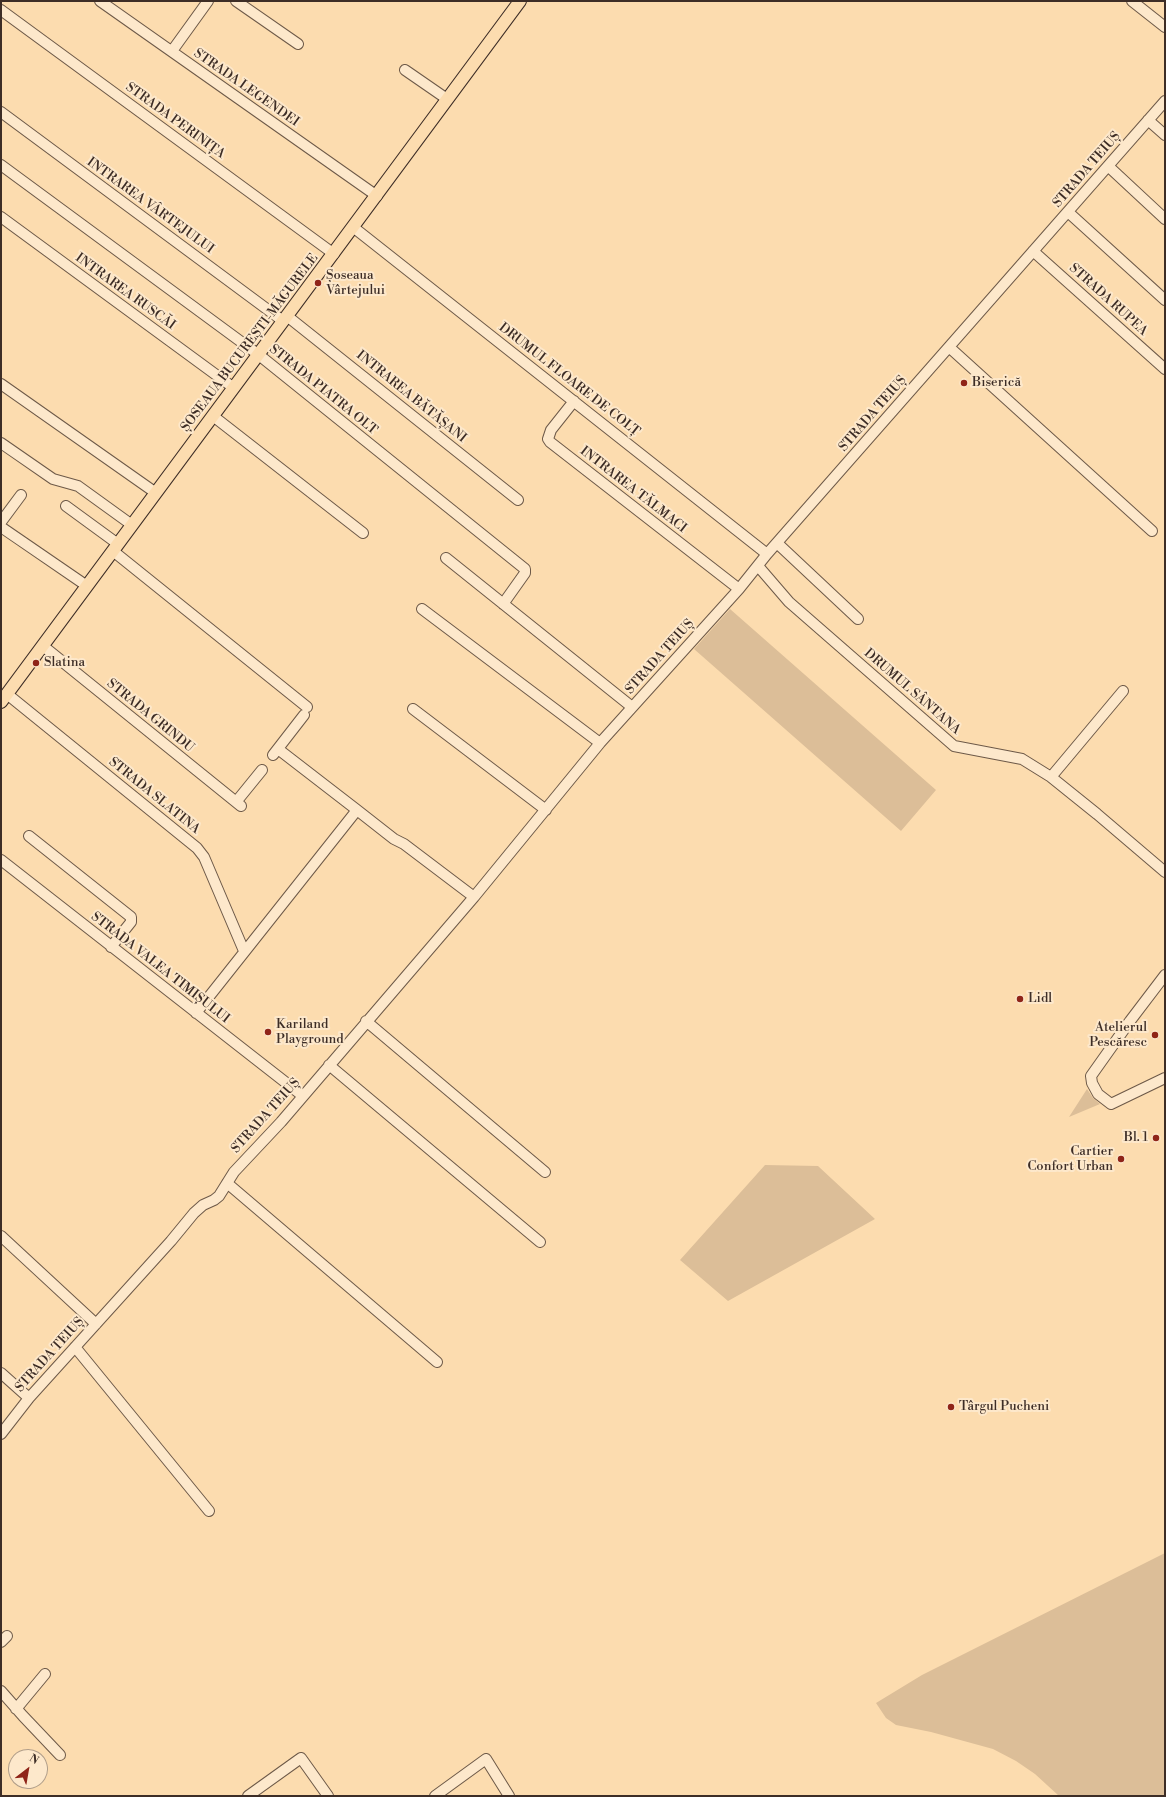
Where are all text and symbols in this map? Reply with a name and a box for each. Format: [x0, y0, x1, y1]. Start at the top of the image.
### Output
street label: STRADA LEGENDEI [190, 46, 302, 130]
street label: STRADA PERINIȚA [122, 80, 228, 162]
street label: STRADA TEIUȘ [1050, 129, 1124, 211]
street label: INTRAREA VÂRTEJULUI [83, 155, 217, 257]
street label: INTRAREA RUSCĂI [72, 250, 178, 334]
street label: ȘOSEAUA BUCUREȘTI-MĂGURELE [178, 251, 322, 435]
street label: STRADA RUPEA [1066, 261, 1150, 339]
place label: Șoseaua Vârtejului [326, 268, 385, 299]
marker: Șoseaua Vârtejului [313, 278, 323, 288]
street label: DRUMUL FLOARE DE COLȚ [495, 320, 643, 440]
street label: STRADA PIATRA OLT [266, 342, 380, 438]
street label: INTRAREA BĂTĂȘANI [353, 348, 469, 446]
street label: STRADA TEIUȘ [836, 373, 910, 455]
place label: Biserică [972, 375, 1021, 391]
marker: Biserică [959, 378, 969, 388]
street label: INTRAREA TĂLMACI [577, 444, 689, 536]
street label: STRADA TEIUȘ [622, 616, 698, 698]
street label: DRUMUL SÂNTANA [861, 646, 963, 738]
place label: Slatina [44, 655, 85, 671]
marker: Slatina [31, 658, 41, 668]
street label: STRADA GRINDU [103, 676, 197, 756]
street label: STRADA SLATINA [105, 754, 203, 838]
street label: STRADA VALEA TIMIȘULUI [88, 909, 232, 1027]
place label: Lidl [1028, 991, 1052, 1007]
marker: Lidl [1015, 994, 1025, 1004]
place label: Kariland Playground [276, 1017, 344, 1048]
place label: Atelierul Pescăresc [1089, 1020, 1147, 1051]
marker: Kariland Playground [263, 1027, 273, 1037]
marker: Atelierul Pescăresc [1150, 1030, 1160, 1040]
street label: STRADA TEIUȘ [228, 1075, 304, 1157]
place label: Bl. 1 [1124, 1130, 1148, 1146]
marker: Bl. 1 [1151, 1133, 1161, 1143]
place label: Cartier Confort Urban [1027, 1144, 1113, 1175]
marker: Cartier Confort Urban [1116, 1154, 1126, 1164]
street label: STRADA TEIUȘ [12, 1314, 88, 1396]
place label: Târgul Pucheni [959, 1399, 1049, 1415]
marker: Târgul Pucheni [946, 1402, 956, 1412]
north arrow [8, 1749, 48, 1789]
text: N [26, 1751, 41, 1768]

